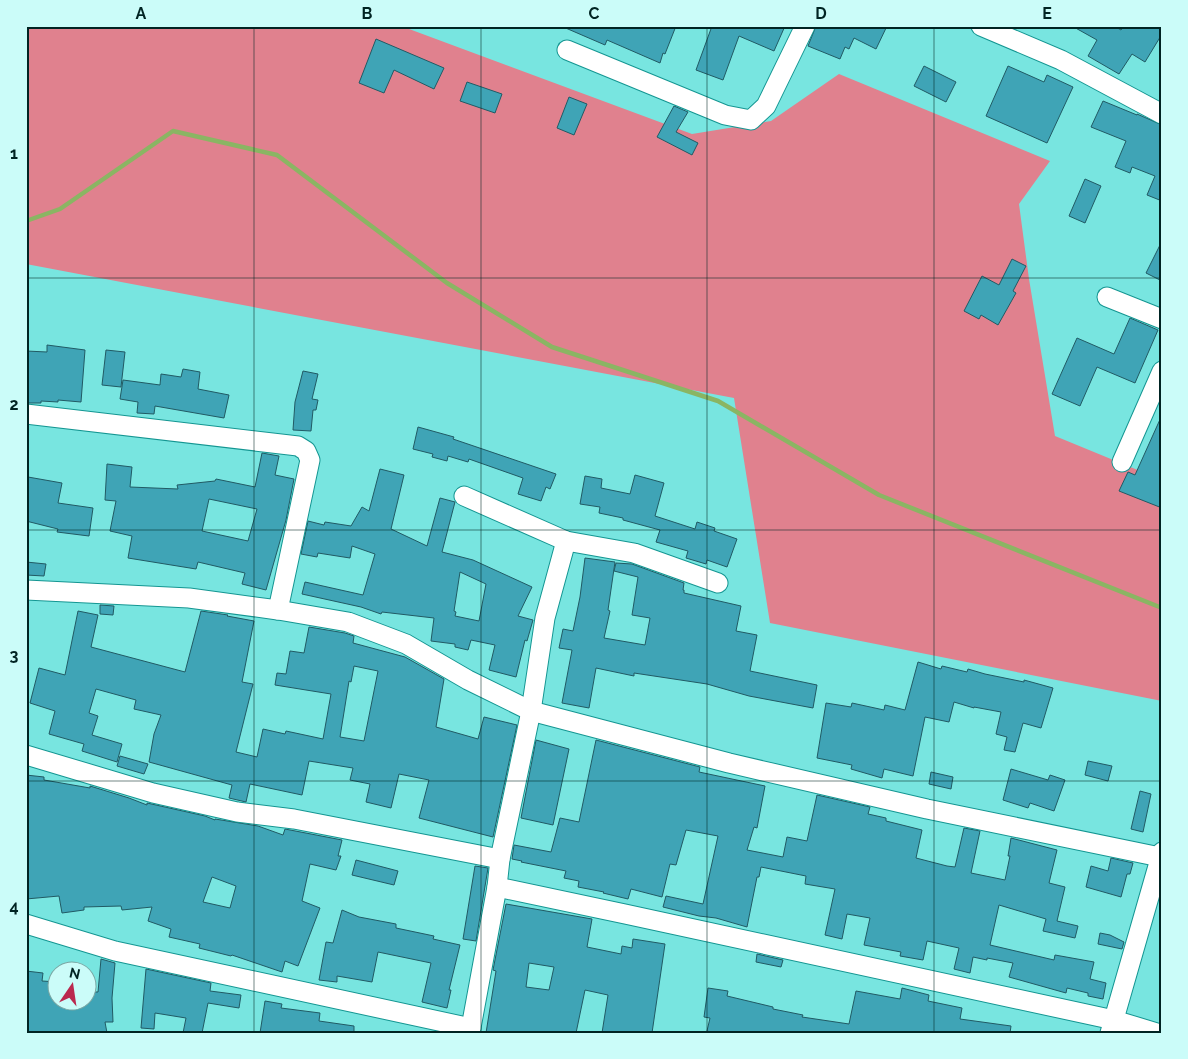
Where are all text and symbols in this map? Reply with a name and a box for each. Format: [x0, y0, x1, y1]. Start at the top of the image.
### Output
text: A [136, 4, 147, 23]
text: B [362, 4, 373, 23]
text: C [589, 4, 600, 23]
text: D [815, 4, 827, 23]
text: E [1042, 4, 1052, 23]
text: 1 [10, 144, 18, 163]
text: 2 [9, 395, 19, 414]
text: 3 [10, 646, 19, 665]
text: 4 [9, 897, 19, 916]
north arrow [48, 962, 98, 1012]
text: N [68, 964, 82, 982]

